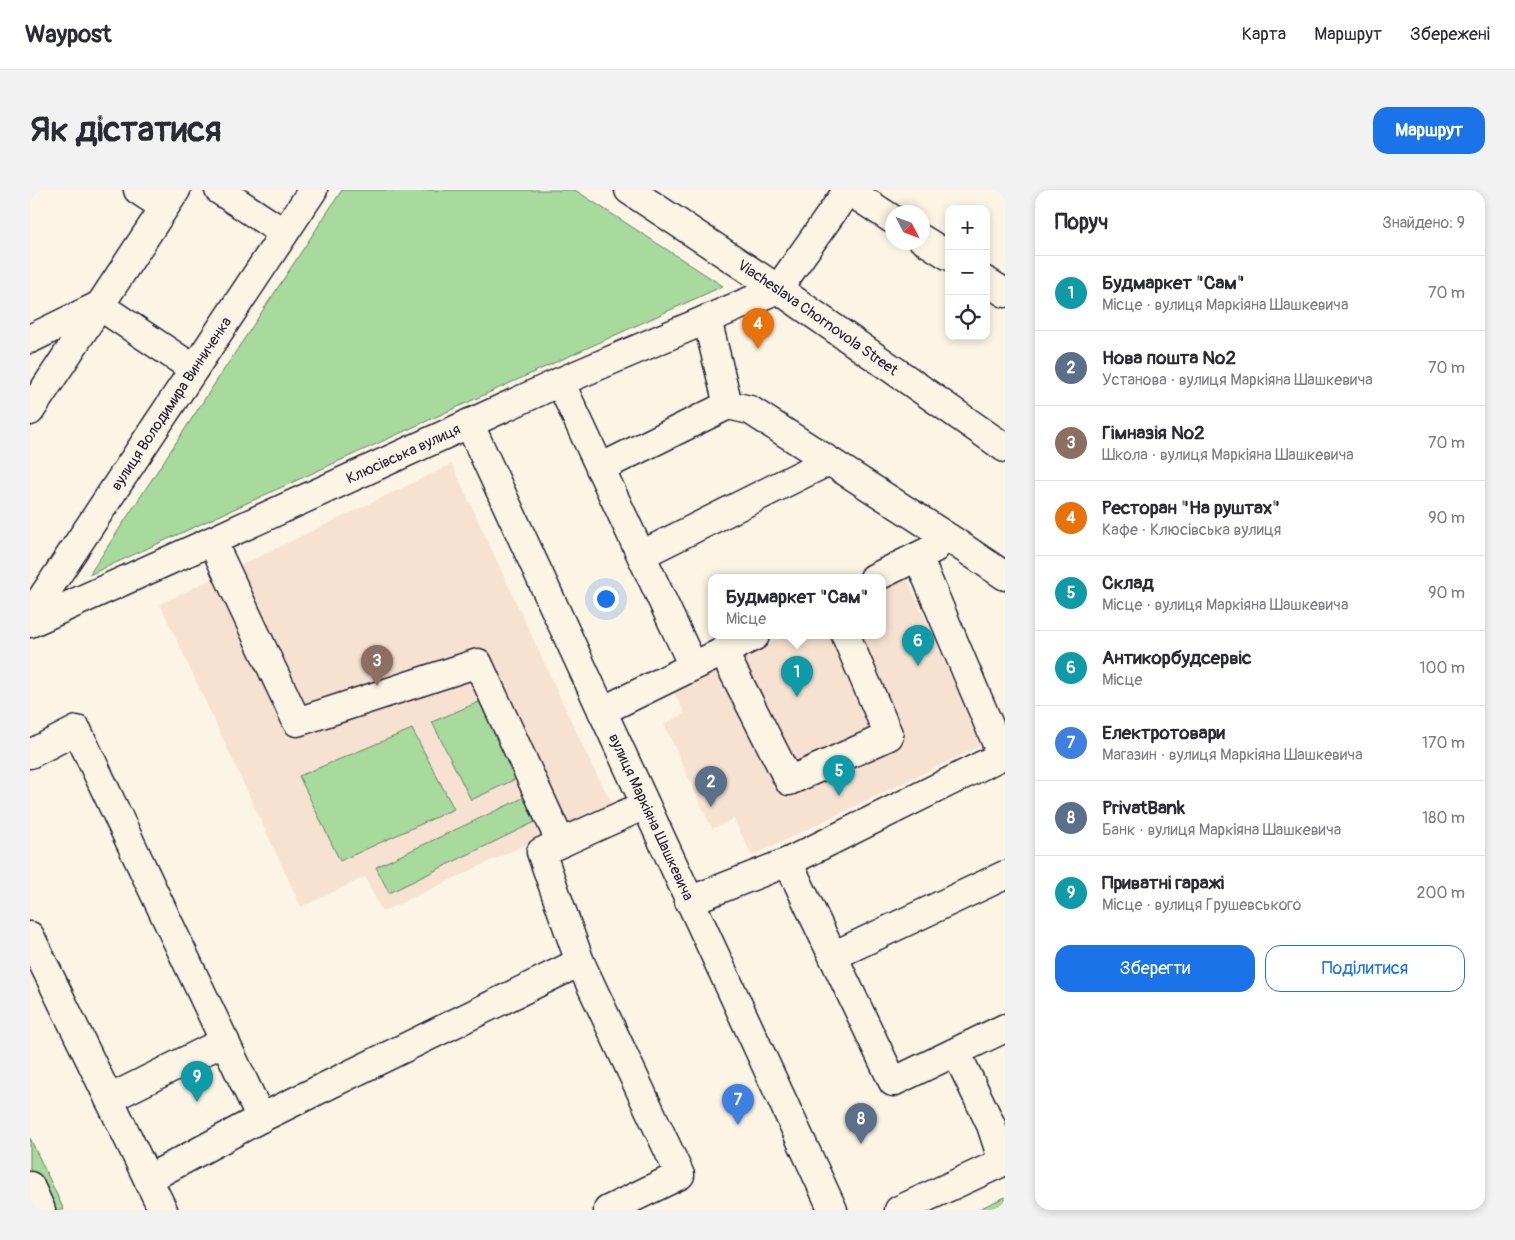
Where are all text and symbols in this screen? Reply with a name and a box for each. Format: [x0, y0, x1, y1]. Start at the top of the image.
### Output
text: Waypost [25, 20, 112, 49]
text: Карта [1242, 23, 1286, 46]
text: Маршрут [1314, 23, 1382, 46]
text: Збережені [1410, 23, 1490, 46]
button: Маршрут [1373, 107, 1485, 154]
text: Як дістатися [30, 108, 221, 152]
north arrow [885, 205, 930, 250]
map controls [945, 205, 990, 340]
button: + [945, 205, 990, 250]
text: Поруч [1055, 209, 1108, 236]
text: Знайдено: 9 [1382, 213, 1465, 233]
button: − [945, 250, 990, 295]
street label: Viacheslava Chornovola Street [734, 255, 903, 380]
text: Будмаркет "Сам" [1102, 271, 1245, 295]
text: 1 [1068, 283, 1074, 303]
text: 70 m [1428, 283, 1465, 303]
button: locate [945, 295, 990, 340]
text: Місце · вулиця Маркіяна Шашкевича [1102, 295, 1348, 315]
pin: 4 [742, 308, 774, 349]
street label: вулиця Володимира Винниченка [107, 313, 236, 494]
text: Нова пошта №2 [1102, 346, 1236, 370]
text: 2 [1067, 358, 1075, 378]
text: 70 m [1428, 358, 1465, 378]
text: Установа · вулиця Маркіяна Шашкевича [1102, 370, 1373, 390]
street label: Клюсівська вулиця [343, 419, 463, 488]
text: Гімназія №2 [1102, 421, 1205, 445]
text: 3 [1067, 433, 1075, 453]
text: 70 m [1428, 433, 1465, 453]
text: Школа · вулиця Маркіяна Шашкевича [1102, 445, 1354, 465]
text: Ресторан "На руштах" [1102, 496, 1280, 520]
text: 4 [1066, 508, 1076, 528]
text: 90 m [1428, 508, 1465, 528]
text: Кафе · Клюсівська вулиця [1102, 520, 1281, 540]
text: Склад [1102, 571, 1154, 595]
popup [708, 574, 886, 639]
text: 5 [1067, 583, 1075, 603]
text: 90 m [1428, 583, 1465, 603]
text: Будмаркет "Сам" [726, 585, 868, 609]
your location [593, 586, 619, 612]
text: Місце · вулиця Маркіяна Шашкевича [1102, 595, 1348, 615]
text: Місце [726, 609, 766, 629]
pin: 6 [902, 625, 934, 666]
pin: 3 [361, 645, 393, 686]
text: Антикорбудсервіс [1102, 646, 1252, 670]
pin: 1 [781, 656, 813, 697]
text: 6 [1066, 658, 1076, 678]
text: 100 m [1419, 658, 1465, 678]
text: Місце [1102, 670, 1142, 690]
text: Електротовари [1102, 721, 1225, 745]
street label: вулиця Маркіяна Шашкевича [604, 730, 698, 903]
text: 7 [1067, 733, 1075, 753]
text: 170 m [1422, 733, 1465, 753]
text: Магазин · вулиця Маркіяна Шашкевича [1102, 745, 1363, 765]
pin: 5 [823, 755, 855, 796]
pin: 2 [695, 766, 727, 807]
text: PrivatBank [1102, 796, 1185, 820]
text: 8 [1067, 808, 1075, 828]
text: 180 m [1422, 808, 1465, 828]
text: Банк · вулиця Маркіяна Шашкевича [1102, 820, 1341, 840]
text: Приватні гаражі [1102, 871, 1224, 895]
text: 9 [1067, 883, 1075, 903]
text: 200 m [1417, 883, 1465, 903]
text: Місце · вулиця Грушевського [1102, 895, 1301, 915]
button: Зберегти [1055, 945, 1255, 992]
button: Поділитися [1265, 945, 1465, 992]
pin: 9 [181, 1061, 213, 1102]
pin: 7 [722, 1084, 754, 1125]
pin: 8 [845, 1103, 877, 1144]

